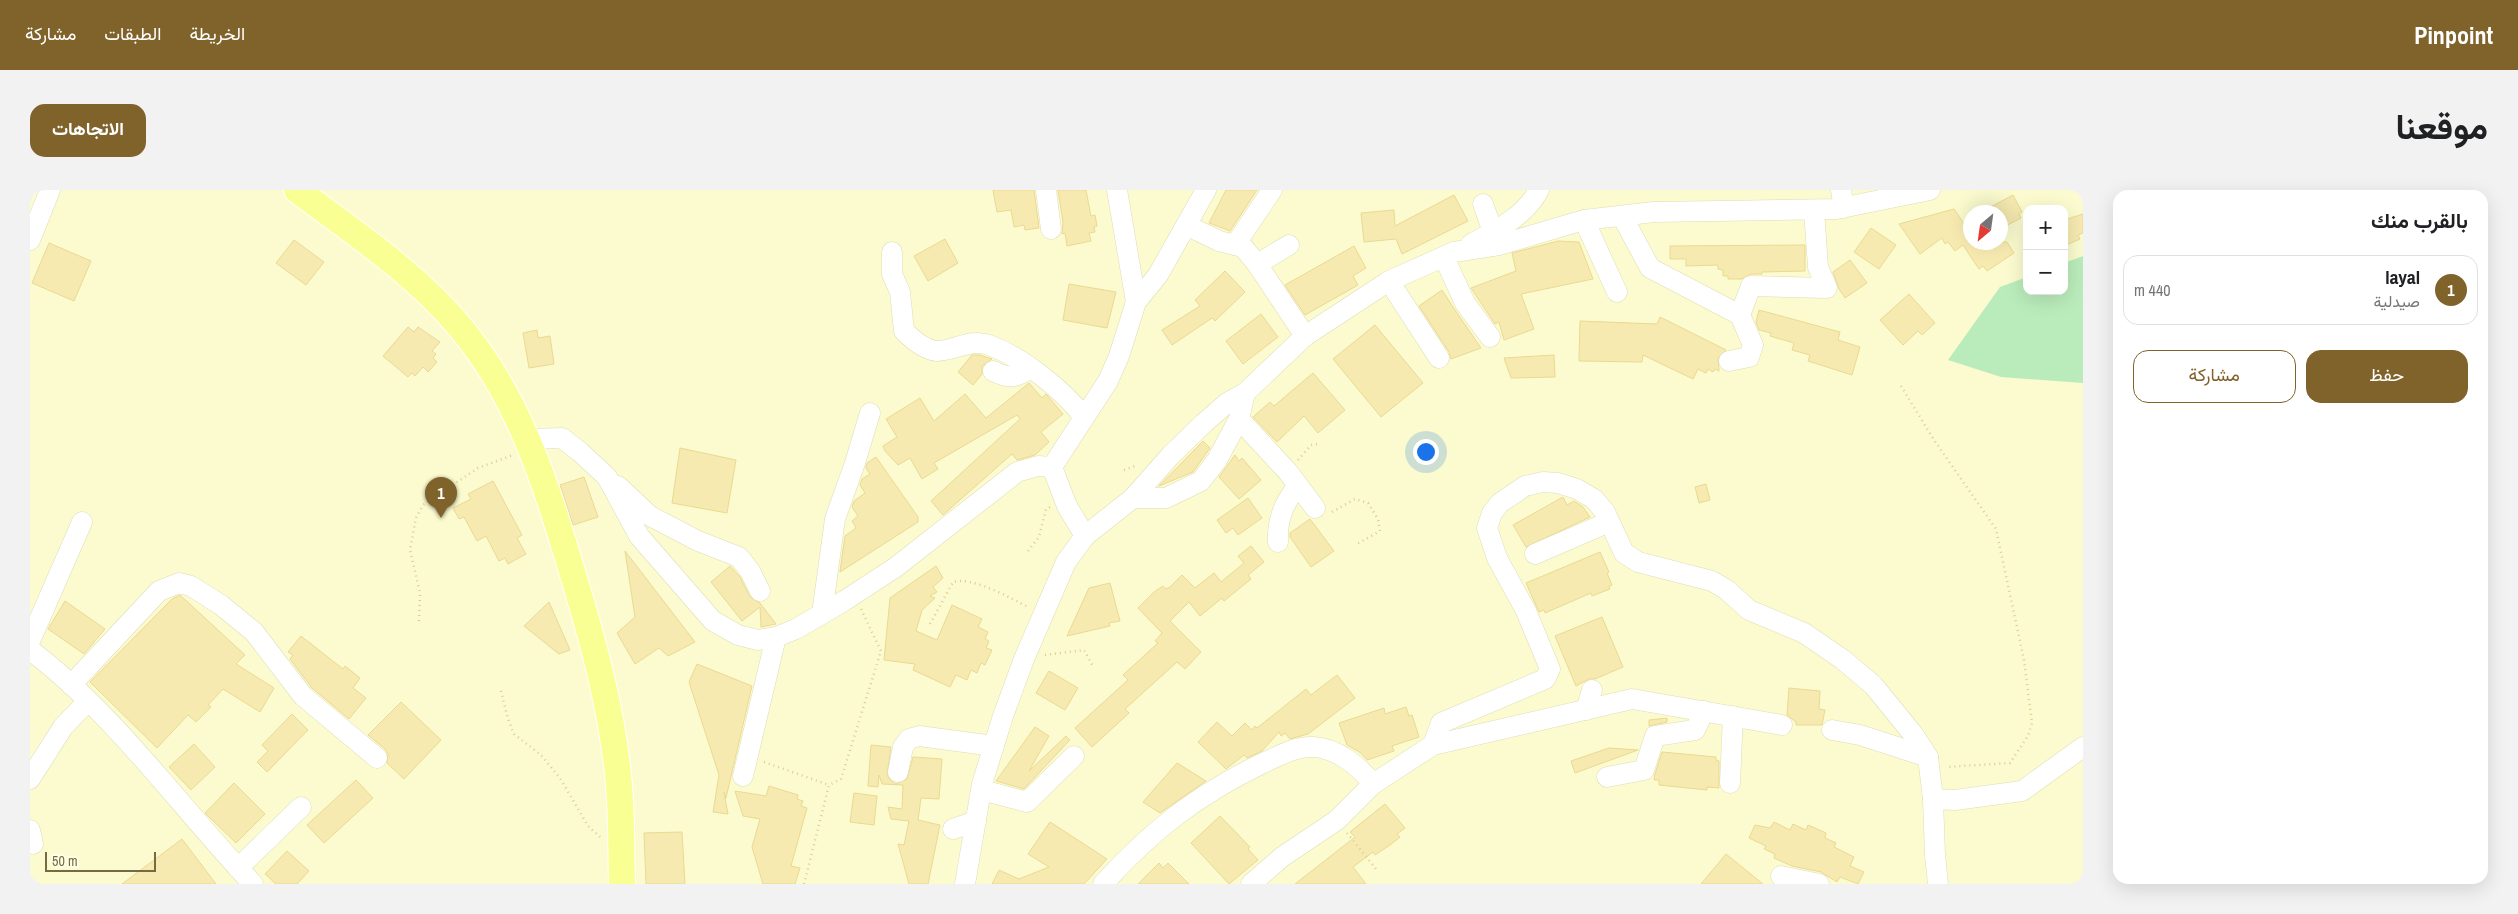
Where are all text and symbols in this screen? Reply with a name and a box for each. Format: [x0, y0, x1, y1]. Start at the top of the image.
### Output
text: Pinpoint [2414, 19, 2493, 51]
text: مشاركة [25, 21, 76, 46]
text: الطبقات [104, 21, 161, 46]
text: الخريطة [189, 21, 245, 46]
text: موقعنا [2395, 103, 2488, 150]
button: الاتجاهات [30, 104, 146, 157]
north arrow [1963, 205, 2008, 250]
map controls [2023, 205, 2068, 295]
button: + [2023, 205, 2068, 250]
text: بالقرب منك [2371, 206, 2468, 235]
button: − [2023, 250, 2068, 295]
text: layal [2385, 264, 2420, 290]
text: 440 m [2134, 279, 2170, 301]
text: 1 [2447, 279, 2455, 301]
text: صيدلية [2374, 290, 2420, 312]
button: مشاركة [2133, 350, 2296, 403]
button: حفظ [2306, 350, 2468, 403]
your location [1413, 439, 1439, 465]
pin: 1 [425, 477, 457, 518]
scale bar [45, 849, 156, 872]
text: 50 m [52, 852, 78, 870]

